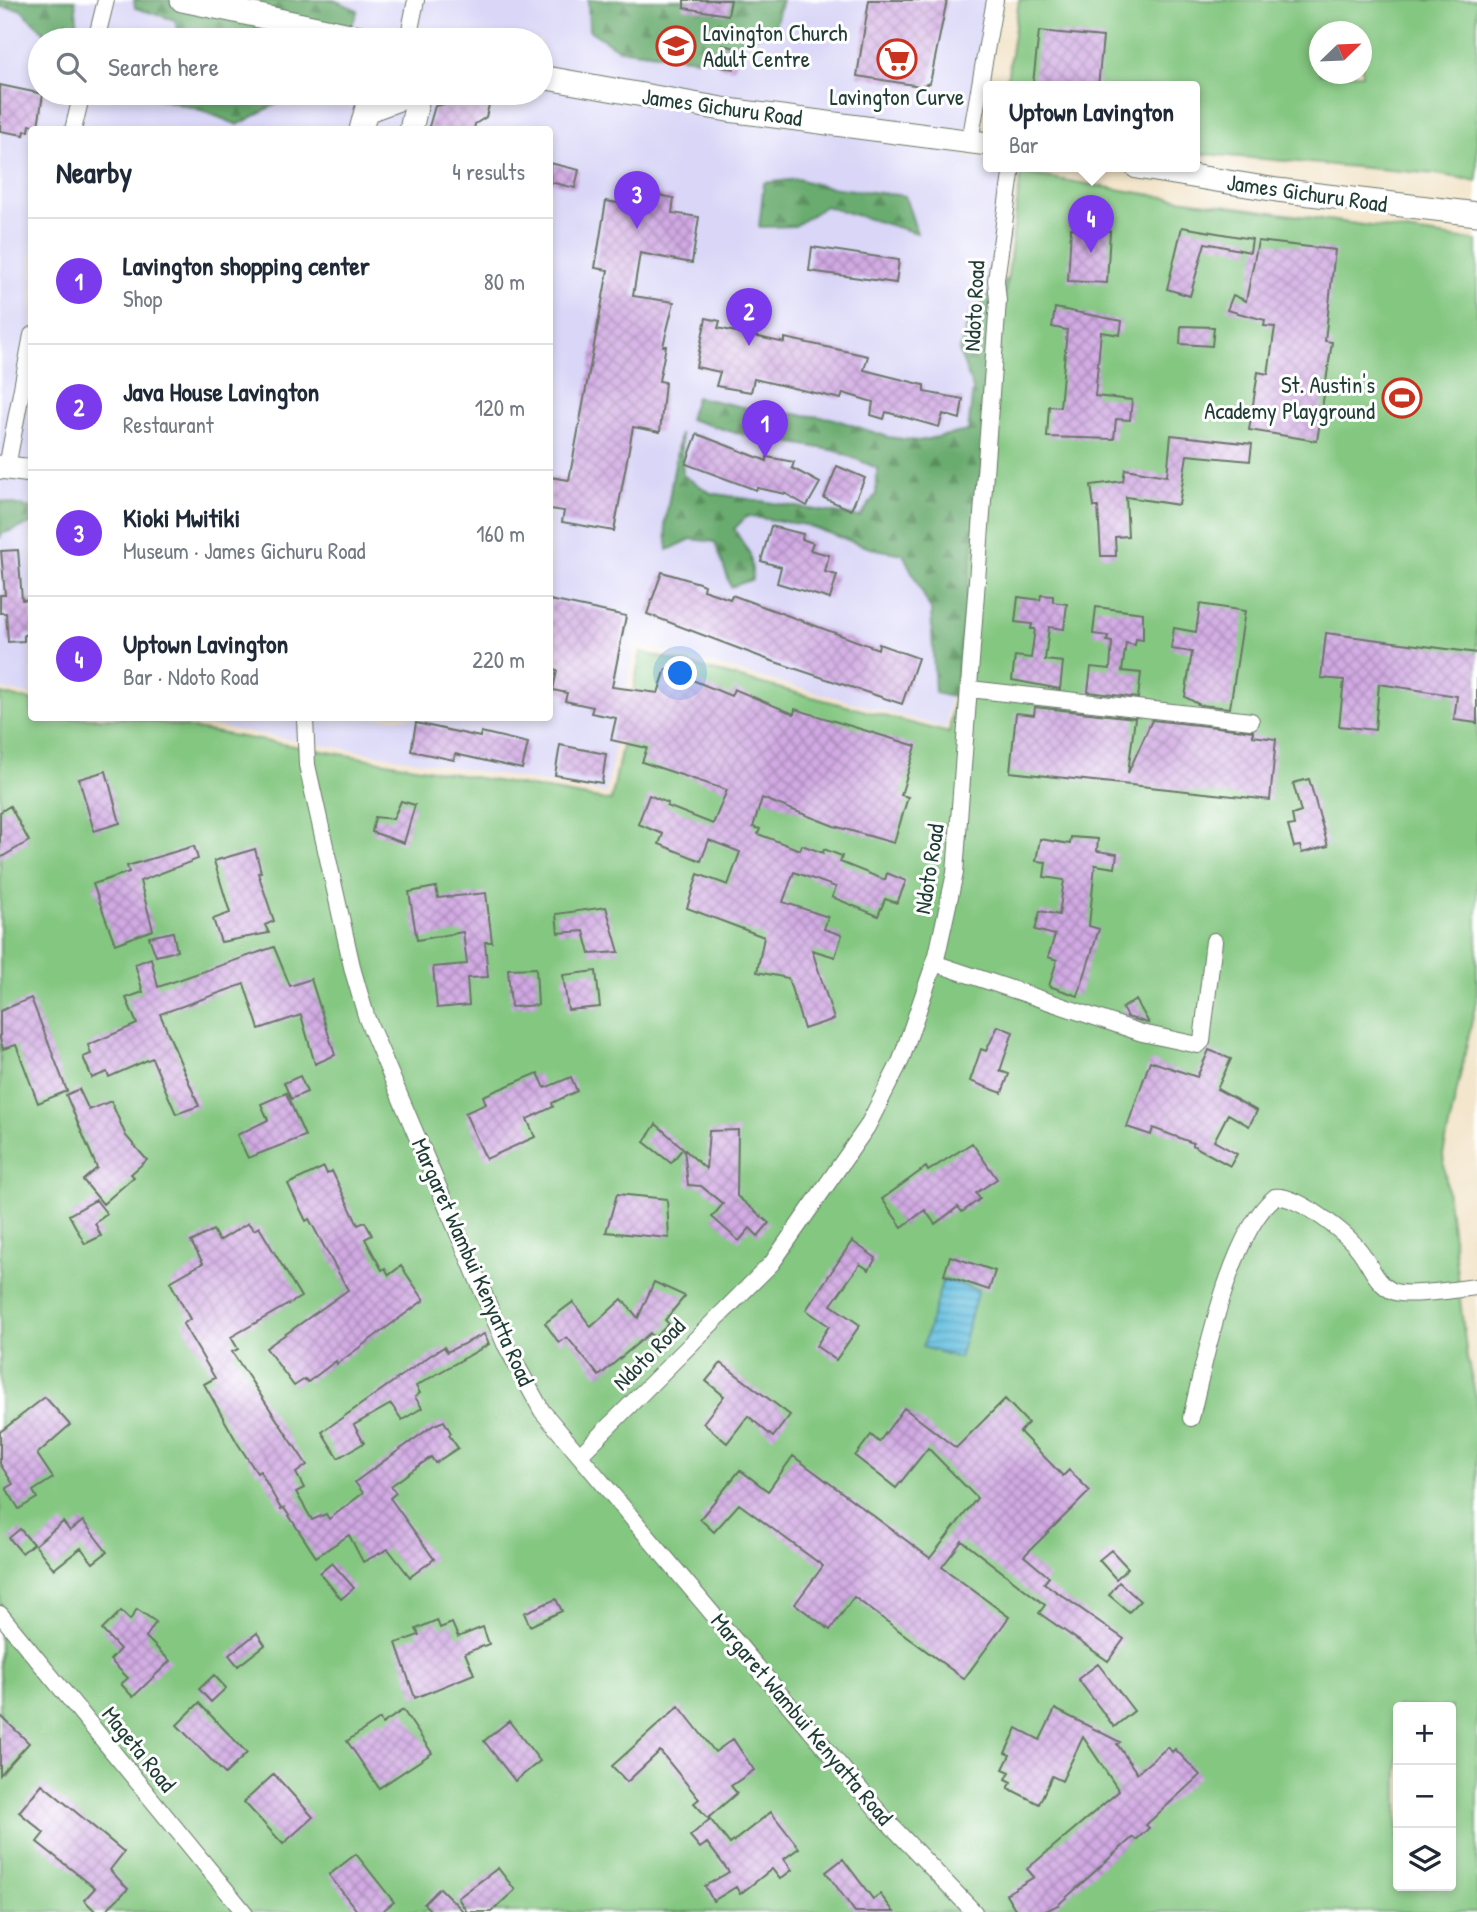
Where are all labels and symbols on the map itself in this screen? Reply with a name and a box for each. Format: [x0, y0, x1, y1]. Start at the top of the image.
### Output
place label: Lavington Church Adult Centre [703, 17, 848, 74]
north arrow [1309, 21, 1372, 84]
school or university icon: Lavington Church Adult Centre [655, 25, 697, 67]
supermarket icon: Lavington Curve [876, 38, 918, 80]
street label: James Gichuru Road [640, 80, 804, 133]
place label: Lavington Curve [830, 81, 964, 112]
street label: James Gichuru Road [1225, 166, 1389, 219]
pin: 3 [614, 171, 660, 229]
pin: 4 [1068, 195, 1114, 253]
street label: Ndoto Road [956, 260, 991, 352]
pin: 2 [726, 288, 772, 346]
place label: St. Austin's Academy Playground [1204, 369, 1375, 426]
sports icon: St. Austin's Academy Playground [1381, 377, 1423, 419]
pin: 1 [742, 400, 788, 458]
your location [663, 656, 697, 690]
street label: Ndoto Road [906, 822, 951, 916]
street label: Margaret Wambui Kenyatta Road [405, 1133, 542, 1391]
street label: Ndoto Road [606, 1311, 692, 1397]
street label: Margaret Wambui Kenyatta Road [704, 1606, 900, 1831]
street label: Mageta Road [95, 1699, 184, 1798]

